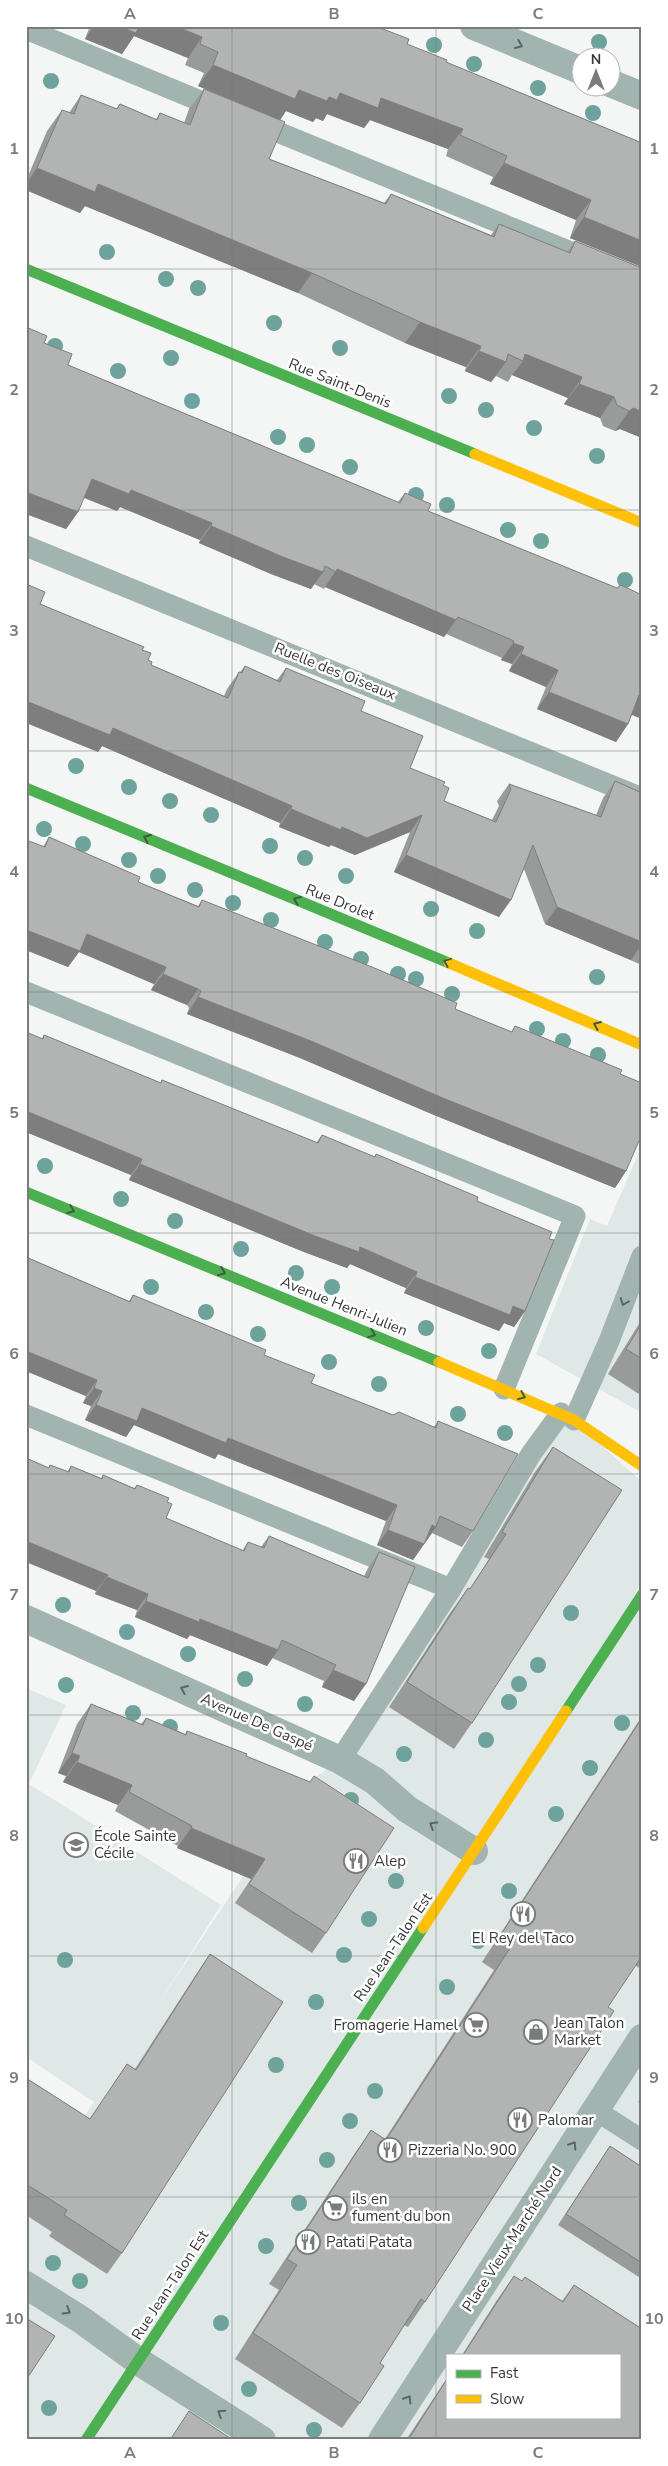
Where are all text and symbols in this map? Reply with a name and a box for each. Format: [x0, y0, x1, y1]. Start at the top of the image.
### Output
text: A [124, 3, 136, 25]
text: B [328, 3, 340, 25]
text: C [533, 3, 544, 25]
one-way arrow [514, 39, 523, 49]
north arrow [570, 48, 620, 98]
text: N [591, 50, 601, 69]
text: 1 [9, 138, 19, 160]
text: 1 [649, 138, 659, 160]
street label: Rue Saint-Denis [286, 353, 394, 413]
text: 2 [9, 379, 19, 401]
text: 2 [649, 379, 659, 401]
text: 3 [9, 620, 19, 642]
text: 3 [649, 620, 659, 642]
street label: Ruelle des Oiseaux [271, 638, 399, 705]
one-way arrow [143, 834, 152, 844]
text: 4 [9, 861, 19, 883]
text: 4 [649, 861, 659, 883]
street label: Rue Drolet [303, 879, 378, 925]
one-way arrow [293, 896, 302, 906]
one-way arrow [444, 958, 452, 968]
one-way arrow [594, 1020, 602, 1030]
text: 5 [9, 1102, 19, 1124]
text: 5 [649, 1102, 659, 1124]
one-way arrow [66, 1204, 75, 1215]
one-way arrow [217, 1266, 226, 1277]
street label: Avenue Henri-Julien [278, 1271, 410, 1341]
one-way arrow [620, 1297, 630, 1306]
one-way arrow [367, 1328, 376, 1338]
text: 6 [9, 1343, 19, 1365]
text: 6 [649, 1343, 659, 1365]
one-way arrow [517, 1390, 526, 1400]
text: 7 [9, 1584, 19, 1606]
text: 7 [649, 1584, 659, 1606]
one-way arrow [180, 1685, 189, 1695]
street label: Avenue De Gaspé [198, 1688, 316, 1756]
one-way arrow [429, 1822, 438, 1832]
text: 8 [9, 1825, 19, 1847]
text: 8 [649, 1825, 659, 1847]
place label: École Sainte Cécile [94, 1826, 176, 1863]
school or university icon: École Sainte Cécile [63, 1832, 89, 1858]
restaurant icon: Alep [343, 1848, 369, 1874]
place label: Alep [374, 1851, 406, 1871]
street label: Rue Jean-Talon Est [349, 1888, 437, 2005]
restaurant icon: El Rey del Taco [510, 1901, 536, 1927]
place label: El Rey del Taco [472, 1928, 574, 1948]
supermarket icon: Fromagerie Hamel [463, 2012, 489, 2038]
place label: Jean Talon Market [553, 2013, 624, 2050]
place label: Fromagerie Hamel [333, 2015, 459, 2035]
shop icon: Jean Talon Market [523, 2019, 549, 2045]
text: 9 [9, 2067, 19, 2089]
text: 9 [649, 2067, 659, 2089]
restaurant icon: Palomar [507, 2107, 533, 2133]
place label: Palomar [538, 2110, 595, 2130]
restaurant icon: Pizzeria No. 900 [377, 2137, 403, 2163]
place label: Pizzeria No. 900 [408, 2140, 517, 2160]
one-way arrow [566, 2141, 576, 2150]
street label: Place Vieux Marché Nord [458, 2163, 566, 2315]
place label: ils en fument du bon [352, 2189, 450, 2226]
supermarket icon: ils en fument du bon [322, 2195, 348, 2221]
street label: Rue Jean-Talon Est [127, 2226, 213, 2344]
restaurant icon: Patati Patata [295, 2229, 321, 2255]
place label: Patati Patata [326, 2232, 412, 2252]
one-way arrow [62, 2305, 71, 2314]
text: 10 [4, 2308, 24, 2330]
text: 10 [644, 2308, 664, 2330]
legend [446, 2354, 620, 2418]
text: Fast [490, 2363, 519, 2383]
text: Slow [490, 2389, 525, 2409]
one-way arrow [402, 2395, 412, 2404]
one-way arrow [217, 2410, 226, 2420]
text: A [124, 2442, 136, 2464]
text: B [328, 2442, 340, 2464]
text: C [533, 2442, 544, 2464]

